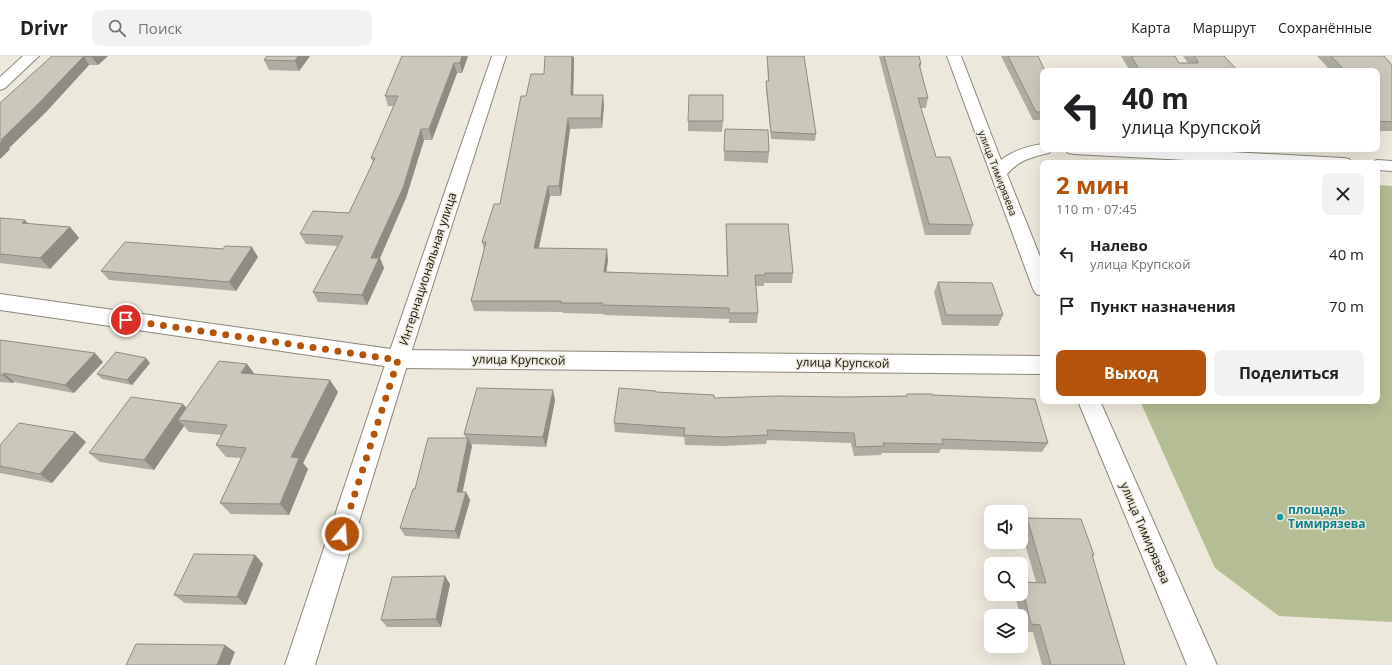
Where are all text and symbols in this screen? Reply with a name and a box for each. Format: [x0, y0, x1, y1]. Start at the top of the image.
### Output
search box [92, 10, 372, 46]
text: Drivr [20, 15, 68, 41]
icon: search [106, 17, 128, 39]
text: Поиск [138, 18, 182, 38]
text: Карта [1131, 18, 1170, 37]
text: Маршрут [1192, 18, 1256, 37]
text: Сохранённые [1278, 18, 1372, 37]
text: 40 m [1122, 79, 1189, 117]
icon: left [1056, 84, 1108, 136]
text: улица Крупской [1122, 115, 1261, 139]
street label: улица Тимирязева [975, 128, 1021, 218]
text: 2 мин [1056, 168, 1129, 201]
button: close [1322, 173, 1364, 215]
street label: Интернациональная улица [395, 190, 460, 348]
text: 110 m · 07:45 [1056, 200, 1137, 218]
text: Налево [1090, 235, 1148, 255]
icon: left [1056, 243, 1078, 265]
text: 40 m [1329, 244, 1364, 264]
text: улица Крупской [1090, 255, 1190, 273]
icon: arrive [1056, 295, 1078, 317]
text: Пункт назначения [1090, 296, 1236, 316]
text: 70 m [1329, 296, 1364, 316]
pin [109, 303, 143, 337]
icon: arrive [115, 309, 137, 331]
street label: улица Крупской [473, 350, 566, 369]
button: Выход [1056, 350, 1206, 396]
button: Поделиться [1214, 350, 1364, 396]
street label: улица Крупской [797, 353, 890, 372]
street label: улица Тимирязева [1116, 480, 1174, 586]
place label: площадь Тимирязева [1288, 501, 1366, 532]
map controls [984, 505, 1028, 653]
button: sound [984, 505, 1028, 549]
marker: площадь Тимирязева [1275, 512, 1285, 522]
position arrow [321, 513, 363, 555]
button: search [984, 557, 1028, 601]
button: layers [984, 609, 1028, 653]

